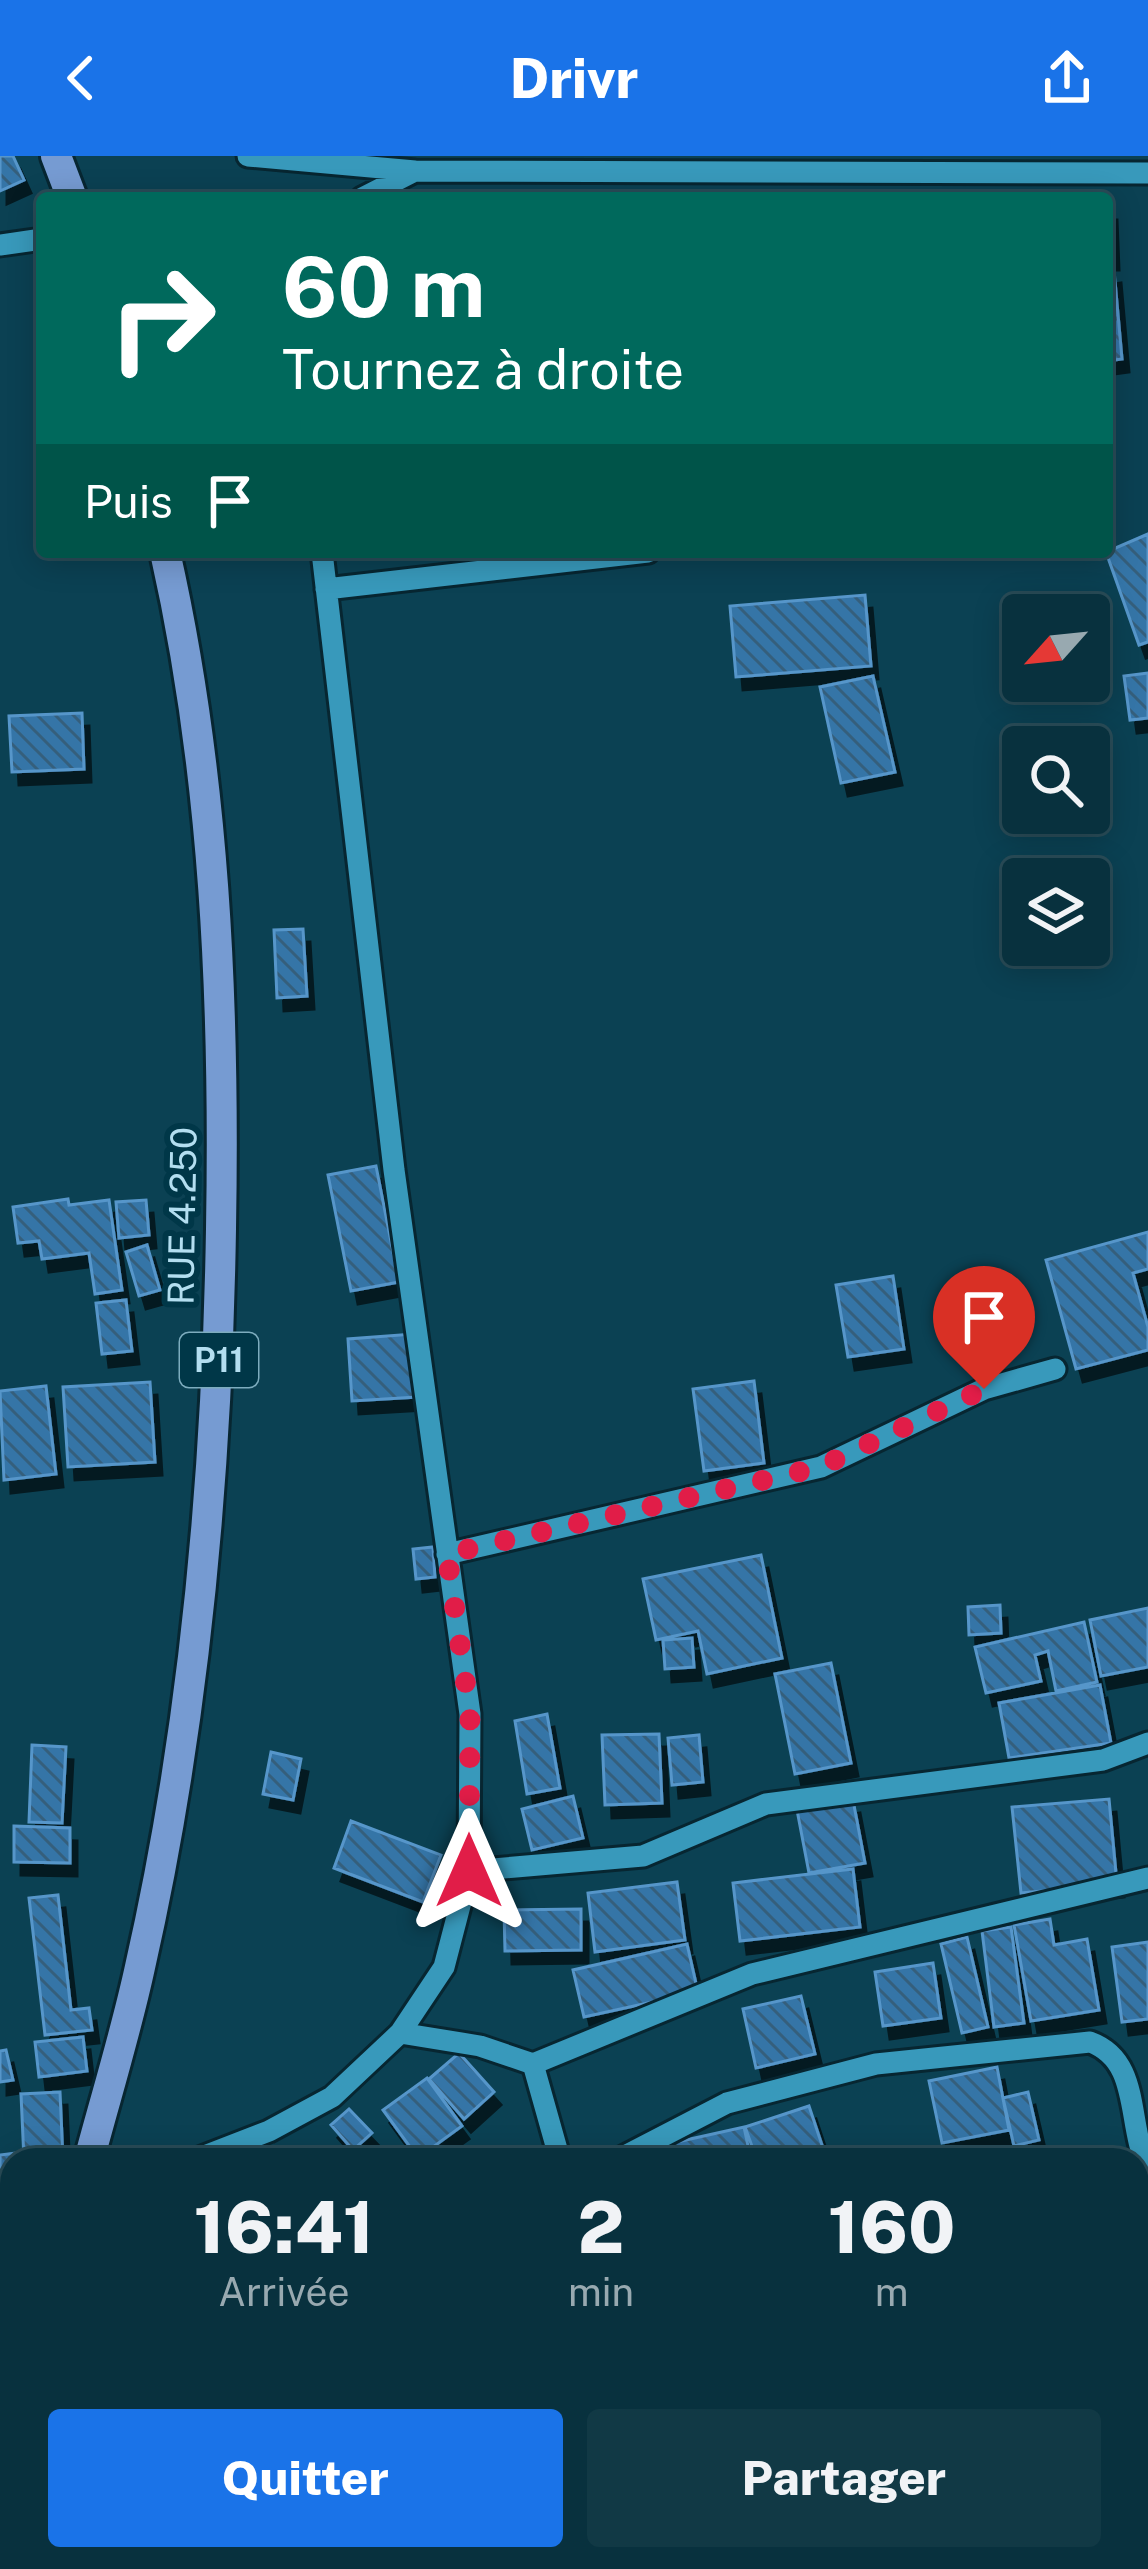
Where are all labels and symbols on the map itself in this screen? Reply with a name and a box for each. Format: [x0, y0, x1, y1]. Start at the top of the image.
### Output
north arrow [1002, 594, 1110, 702]
street label: RUE 4.250 [159, 1127, 205, 1305]
pin [933, 1266, 1035, 1389]
road number: P11 [180, 1333, 258, 1387]
position arrow [406, 1808, 532, 1934]

